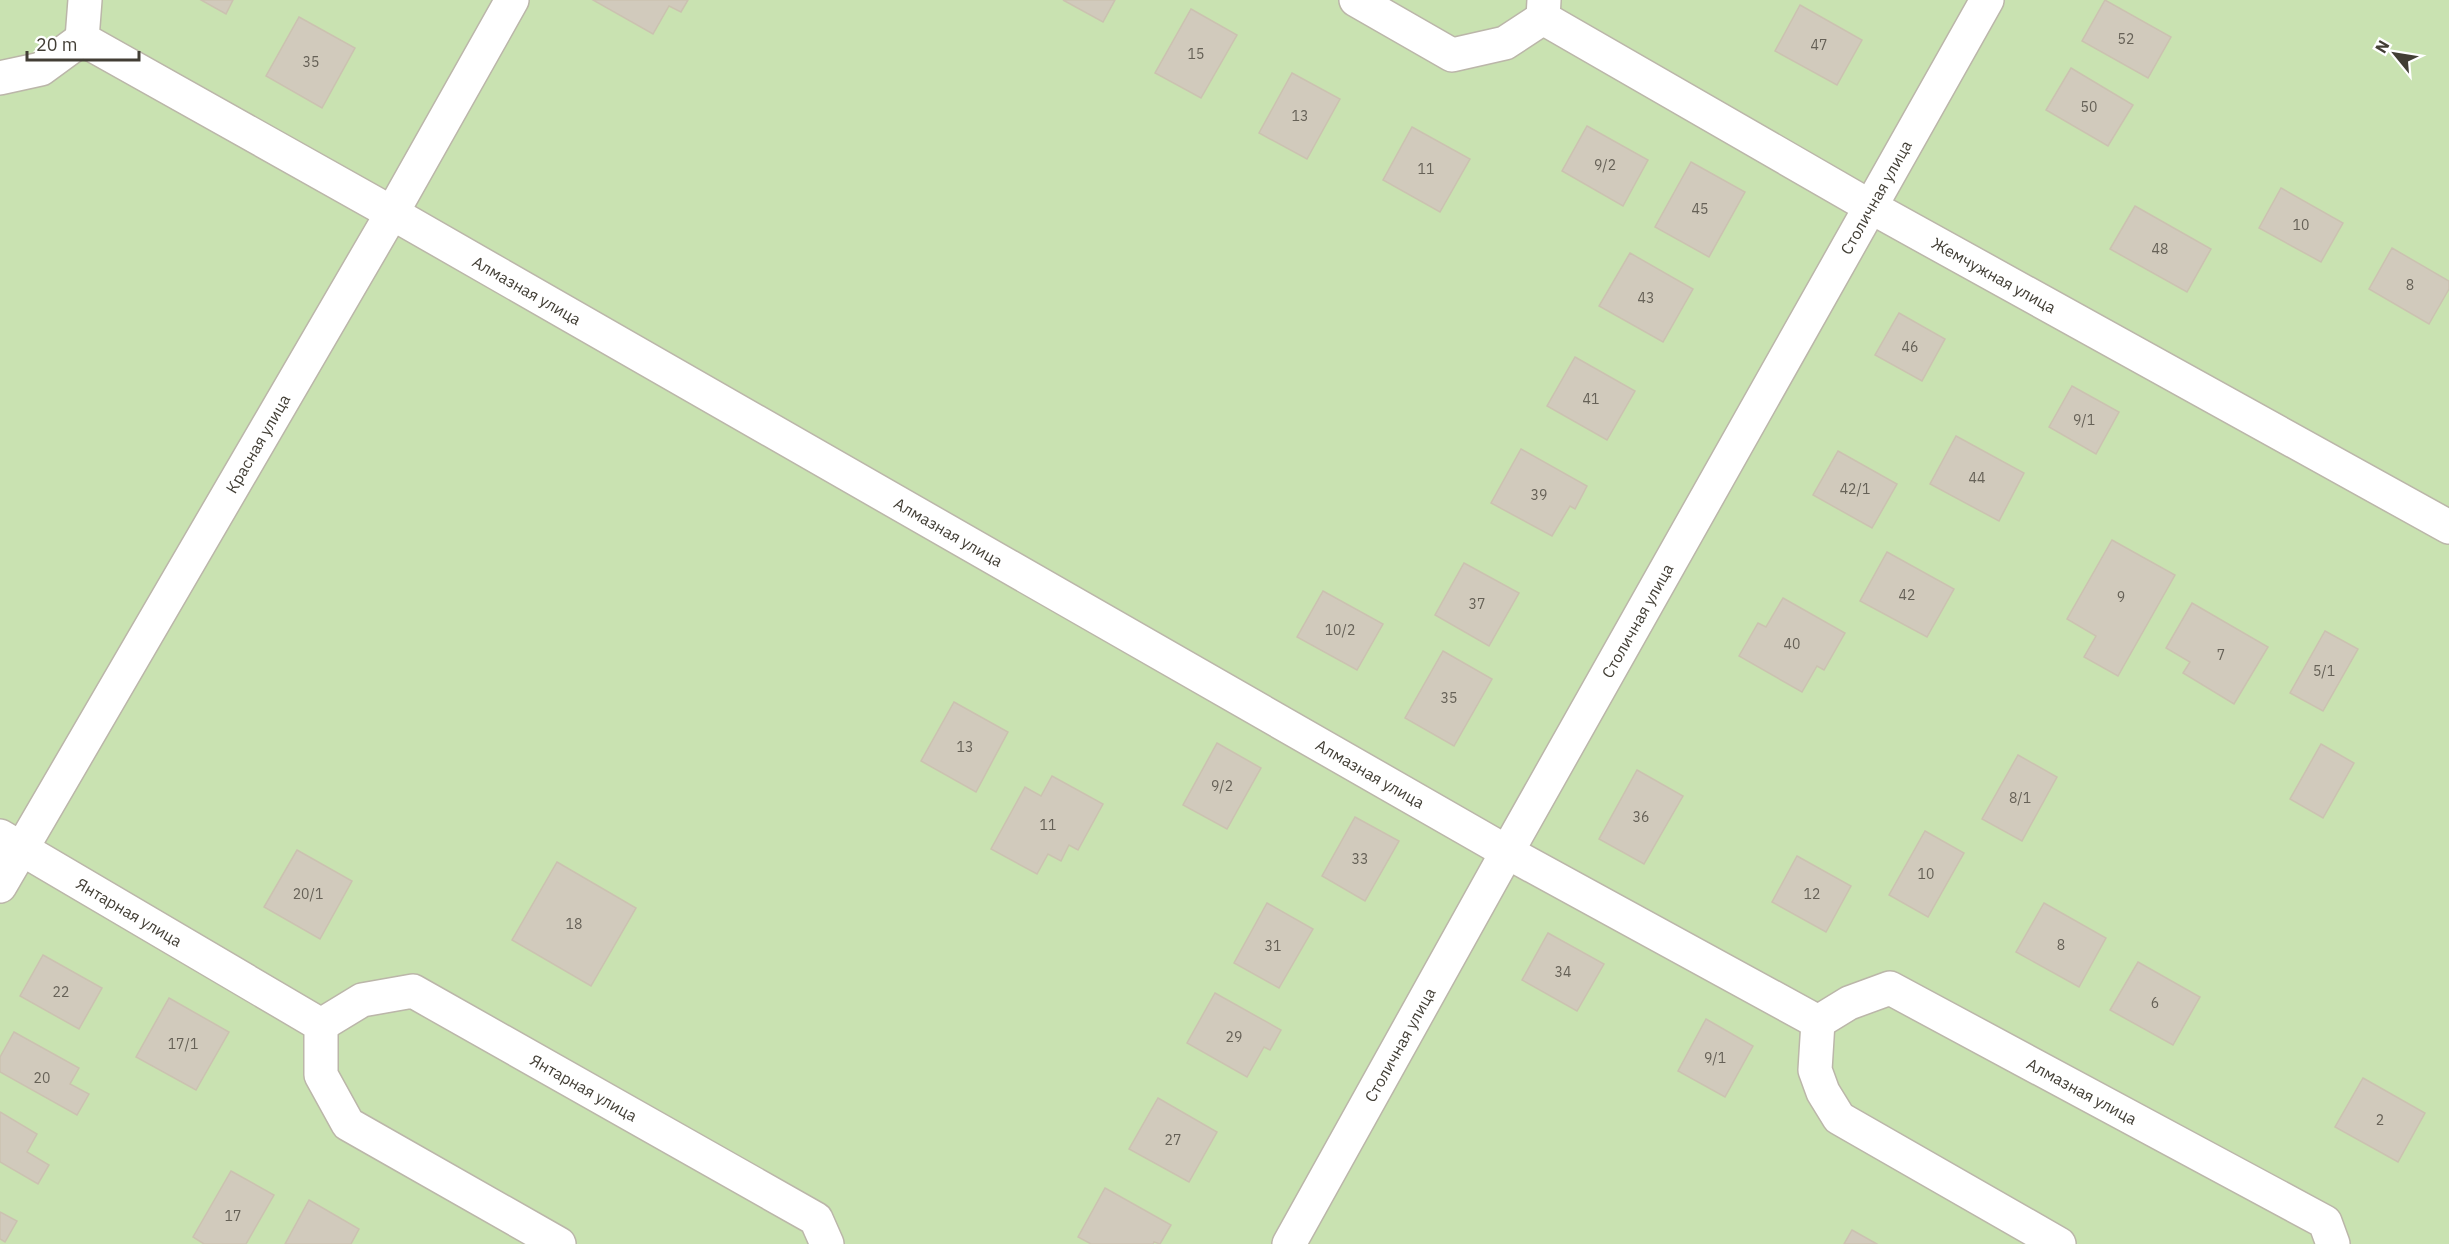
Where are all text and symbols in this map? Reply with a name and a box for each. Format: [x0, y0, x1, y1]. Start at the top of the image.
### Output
scale bar [27, 24, 140, 62]
north arrow [2365, 24, 2425, 84]
house number: 52 [2118, 30, 2134, 48]
text: 20 m [36, 33, 78, 56]
house number: 47 [1811, 36, 1827, 54]
text: N [2370, 36, 2394, 57]
house number: 15 [1188, 45, 1204, 63]
house number: 35 [303, 53, 319, 71]
house number: 50 [2081, 98, 2097, 116]
house number: 13 [1292, 107, 1308, 125]
street label: Столичная улица [1836, 136, 1916, 258]
house number: 9/2 [1594, 156, 1616, 174]
house number: 11 [1418, 160, 1434, 178]
house number: 45 [1692, 200, 1708, 218]
house number: 10 [2293, 216, 2309, 234]
street label: Жемчужная улица [1928, 233, 2060, 318]
house number: 48 [2152, 240, 2168, 258]
street label: Алмазная улица [469, 251, 585, 329]
house number: 8 [2406, 276, 2414, 294]
house number: 43 [1638, 289, 1654, 307]
house number: 46 [1902, 338, 1918, 356]
street label: Красная улица [221, 390, 295, 497]
house number: 41 [1583, 390, 1599, 408]
house number: 9/1 [2073, 411, 2095, 429]
house number: 44 [1969, 469, 1985, 487]
house number: 42/1 [1840, 480, 1870, 498]
house number: 39 [1531, 486, 1547, 504]
street label: Алмазная улица [891, 493, 1007, 571]
street label: Столичная улица [1597, 560, 1678, 681]
house number: 42 [1899, 586, 1915, 604]
house number: 9 [2117, 588, 2125, 606]
house number: 37 [1469, 595, 1485, 613]
house number: 10/2 [1325, 621, 1355, 639]
house number: 40 [1784, 635, 1800, 653]
house number: 7 [2217, 646, 2225, 664]
house number: 5/1 [2313, 662, 2335, 680]
house number: 35 [1441, 689, 1457, 707]
street label: Алмазная улица [1312, 735, 1428, 813]
house number: 13 [957, 738, 973, 756]
house number: 9/2 [1211, 777, 1233, 795]
house number: 8/1 [2009, 789, 2031, 807]
house number: 36 [1633, 808, 1649, 826]
house number: 11 [1040, 816, 1056, 834]
house number: 33 [1352, 850, 1368, 868]
house number: 10 [1918, 865, 1934, 883]
street label: Янтарная улица [73, 873, 186, 951]
house number: 20/1 [293, 885, 323, 903]
house number: 12 [1804, 885, 1820, 903]
house number: 18 [566, 915, 582, 933]
house number: 8 [2057, 936, 2065, 954]
house number: 31 [1265, 937, 1281, 955]
house number: 34 [1555, 963, 1571, 981]
house number: 22 [53, 983, 69, 1001]
street label: Столичная улица [1360, 984, 1440, 1106]
house number: 6 [2151, 994, 2159, 1012]
house number: 29 [1226, 1028, 1242, 1046]
house number: 17/1 [168, 1035, 198, 1053]
street label: Янтарная улица [527, 1049, 641, 1126]
house number: 9/1 [1704, 1049, 1726, 1067]
street label: Алмазная улица [2023, 1054, 2141, 1129]
house number: 20 [34, 1069, 50, 1087]
house number: 2 [2376, 1111, 2384, 1129]
house number: 27 [1165, 1131, 1181, 1149]
house number: 17 [225, 1207, 241, 1225]

